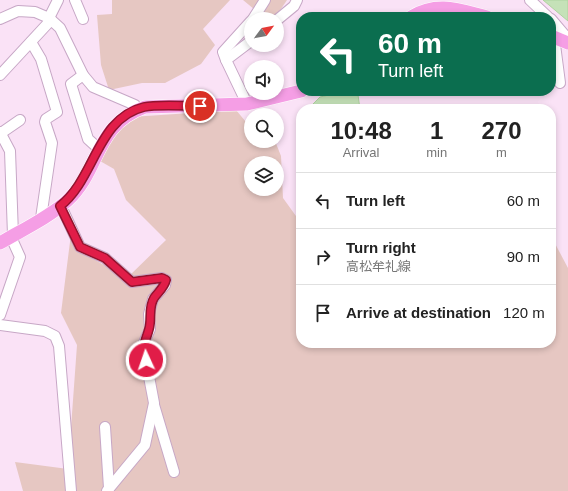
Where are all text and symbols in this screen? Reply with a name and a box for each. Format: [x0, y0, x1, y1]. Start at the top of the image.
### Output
north arrow [244, 12, 284, 52]
map controls [244, 12, 284, 196]
icon: left [312, 28, 364, 80]
text: 60 m [378, 28, 442, 59]
button: sound [244, 60, 284, 100]
text: Turn left [378, 61, 443, 81]
pin [183, 89, 217, 123]
icon: arrive [189, 95, 211, 117]
button: search [244, 108, 284, 148]
text: 10:48 [330, 117, 392, 144]
text: 1 [430, 117, 443, 144]
text: 270 [482, 117, 522, 144]
text: Arrival [343, 145, 380, 160]
text: min [426, 145, 447, 160]
text: m [496, 145, 507, 160]
button: layers [244, 156, 284, 196]
icon: left [312, 190, 334, 212]
text: Turn left [346, 192, 405, 209]
text: 60 m [507, 192, 540, 209]
text: Turn right [346, 239, 416, 256]
icon: right [312, 246, 334, 268]
text: 90 m [507, 248, 540, 265]
text: 高松牟礼線 [346, 259, 411, 274]
icon: arrive [312, 302, 334, 324]
text: Arrive at destination [346, 304, 491, 321]
text: 120 m [503, 304, 545, 321]
position arrow [125, 339, 167, 381]

